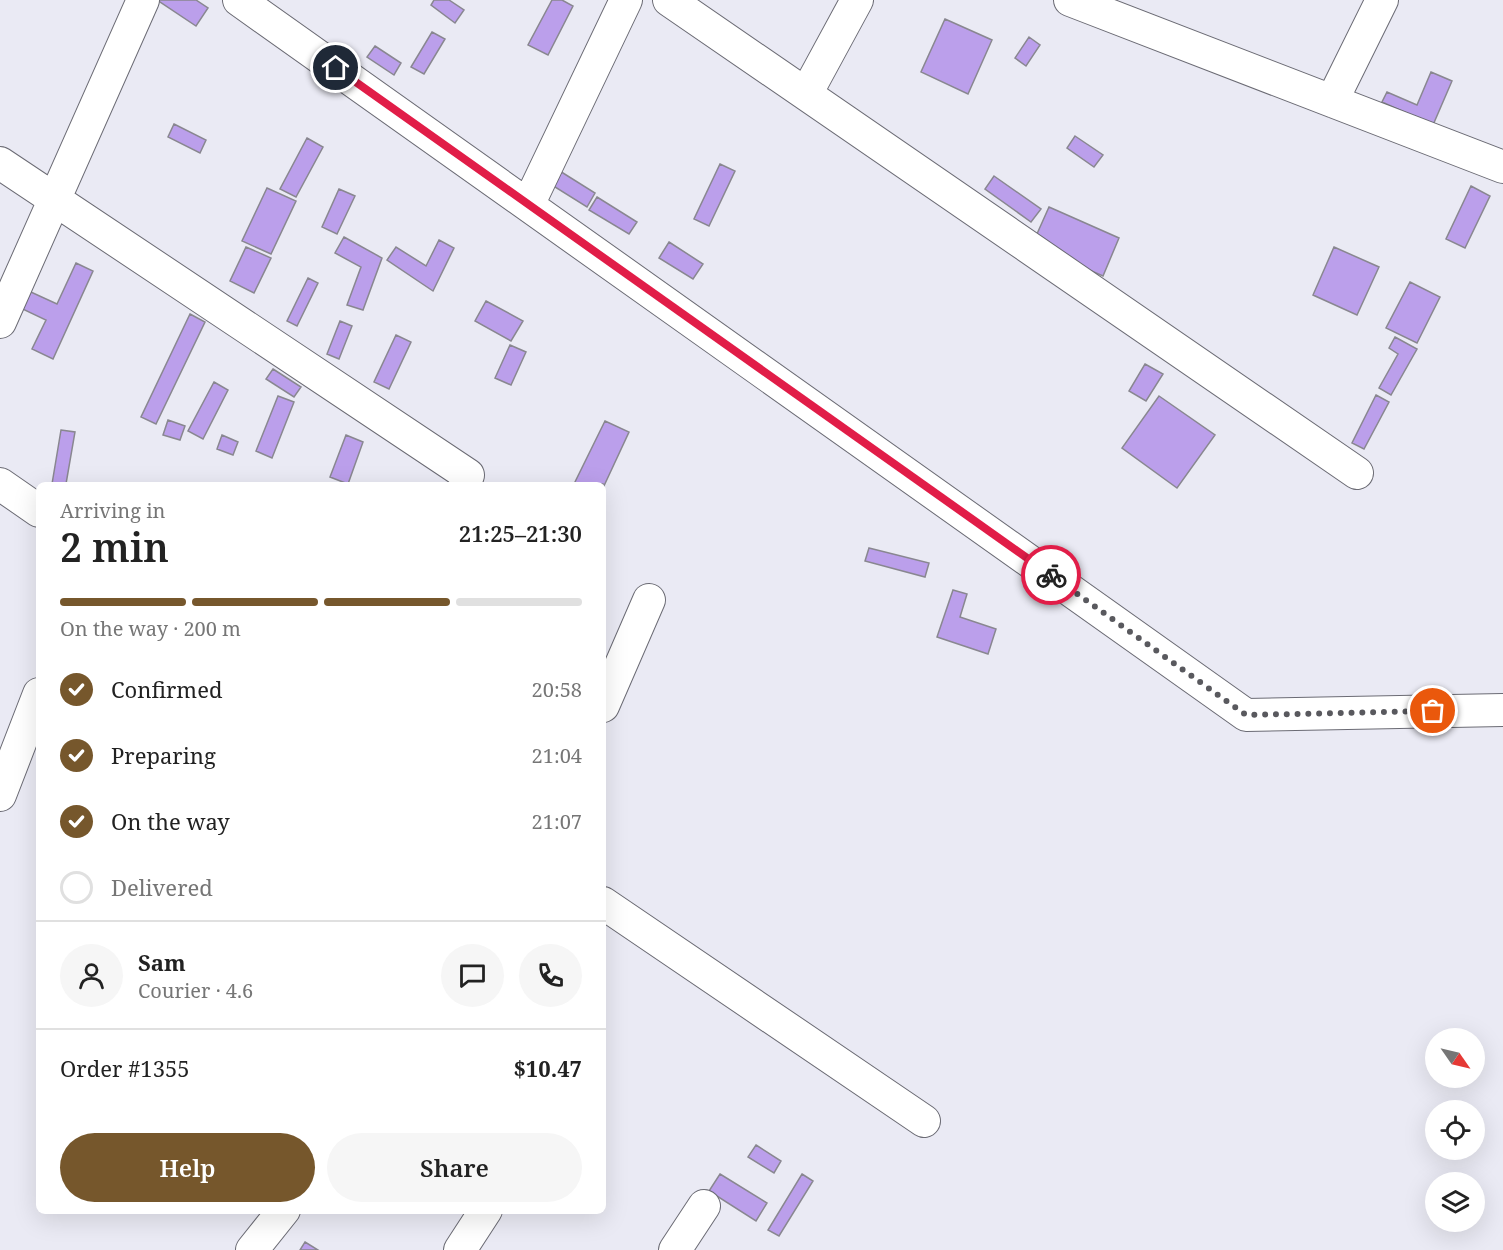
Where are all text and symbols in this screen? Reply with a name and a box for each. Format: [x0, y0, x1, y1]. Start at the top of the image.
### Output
pin [310, 42, 361, 93]
icon: home [319, 51, 352, 84]
text: Arriving in [60, 497, 165, 524]
text: 21:25–21:30 [459, 518, 582, 548]
text: 2 min [60, 520, 169, 573]
courier [1021, 545, 1081, 605]
icon: bike [1035, 559, 1068, 592]
text: On the way · 200 m [60, 615, 241, 642]
icon: check [60, 673, 93, 706]
text: Confirmed [111, 674, 222, 704]
text: 20:58 [532, 676, 582, 703]
pin [1407, 685, 1458, 736]
icon: bag [1416, 694, 1449, 727]
icon: check [60, 739, 93, 772]
text: Preparing [111, 740, 216, 770]
text: 21:04 [532, 742, 582, 769]
icon: check [60, 805, 93, 838]
text: On the way [111, 806, 230, 836]
text: 21:07 [532, 808, 582, 835]
text: Delivered [111, 872, 213, 902]
button: person [60, 944, 123, 1007]
button: chat [441, 944, 504, 1007]
button: phone [519, 944, 582, 1007]
text: Sam [138, 947, 186, 977]
text: Courier · 4.6 [138, 977, 253, 1004]
north arrow [1425, 1028, 1485, 1088]
map controls [1425, 1028, 1485, 1232]
text: Order #1355 [60, 1053, 190, 1083]
text: $10.47 [513, 1053, 582, 1083]
button: locate [1425, 1100, 1485, 1160]
button: Help [60, 1133, 315, 1202]
button: Share [327, 1133, 582, 1202]
button: layers [1425, 1172, 1485, 1232]

